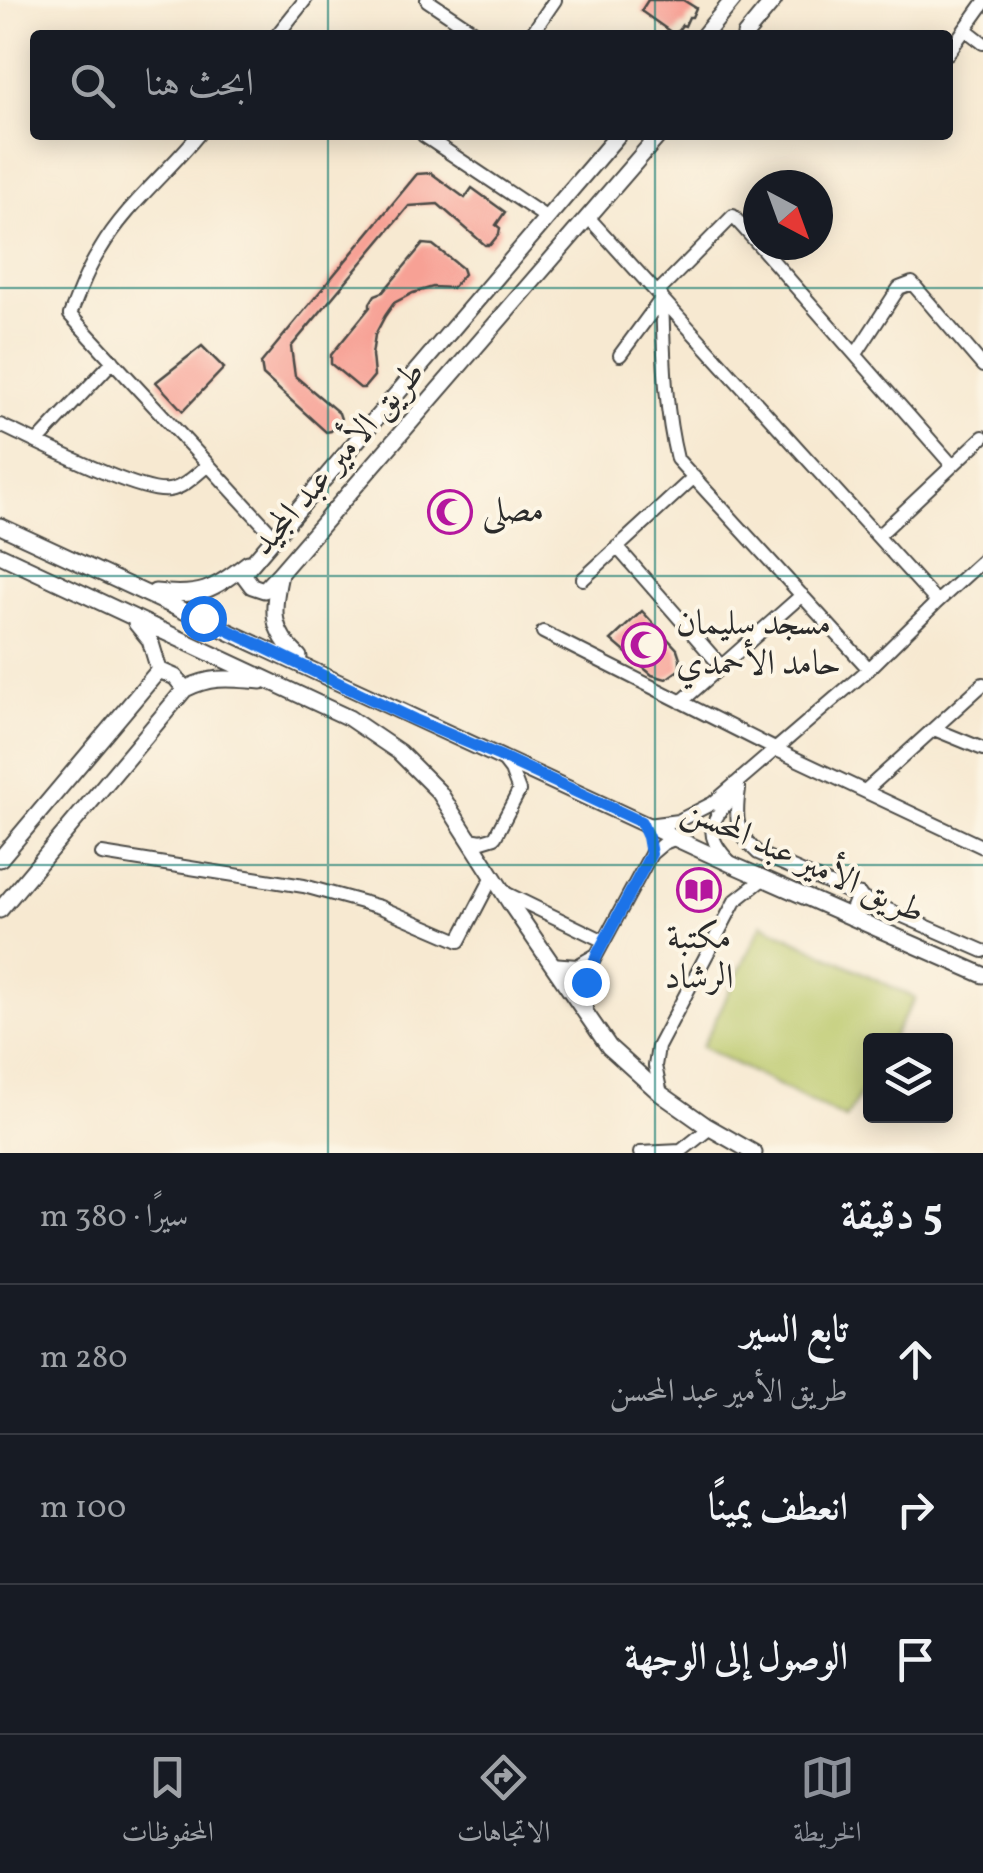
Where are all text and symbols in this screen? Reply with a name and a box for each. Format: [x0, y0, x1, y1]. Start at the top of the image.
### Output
search box [30, 30, 953, 140]
icon: search [65, 58, 120, 113]
text: ابحث هنا [145, 59, 254, 112]
north arrow [743, 170, 833, 260]
street label: طريق الأمير عبد المجيد [238, 349, 437, 567]
place label: مصلى [482, 488, 544, 536]
mosque icon: مصلى [427, 489, 473, 535]
route start [181, 596, 227, 642]
place label: مسجد سليمان حامد الأحمدي [676, 601, 841, 690]
mosque icon: مسجد سليمان حامد الأحمدي [621, 622, 667, 668]
street label: طريق الأمير عبد المحسن [674, 784, 933, 937]
library icon: مكتبة الرشاد [676, 867, 722, 913]
place label: مكتبة الرشاد [664, 915, 734, 1003]
route end [564, 960, 610, 1006]
map controls [863, 1033, 953, 1123]
button: layers [863, 1033, 953, 1123]
text: 5 دقيقة [841, 1188, 943, 1247]
text: سيرًا · 380 m [40, 1196, 188, 1240]
text: تابع السير [741, 1305, 848, 1358]
icon: ahead [888, 1332, 943, 1387]
text: 280 m [40, 1337, 127, 1381]
text: طريق الأمير عبد المحسن [610, 1371, 848, 1415]
icon: right [888, 1482, 943, 1537]
text: انعطف يمينًا [708, 1483, 848, 1536]
text: 100 m [40, 1487, 126, 1531]
icon: arrive [888, 1632, 943, 1687]
text: الوصول إلى الوجهة [625, 1633, 848, 1686]
tab: المحفوظات [122, 1750, 214, 1859]
tab: الاتجاهات [457, 1750, 550, 1859]
tab: الخريطة [793, 1750, 861, 1859]

